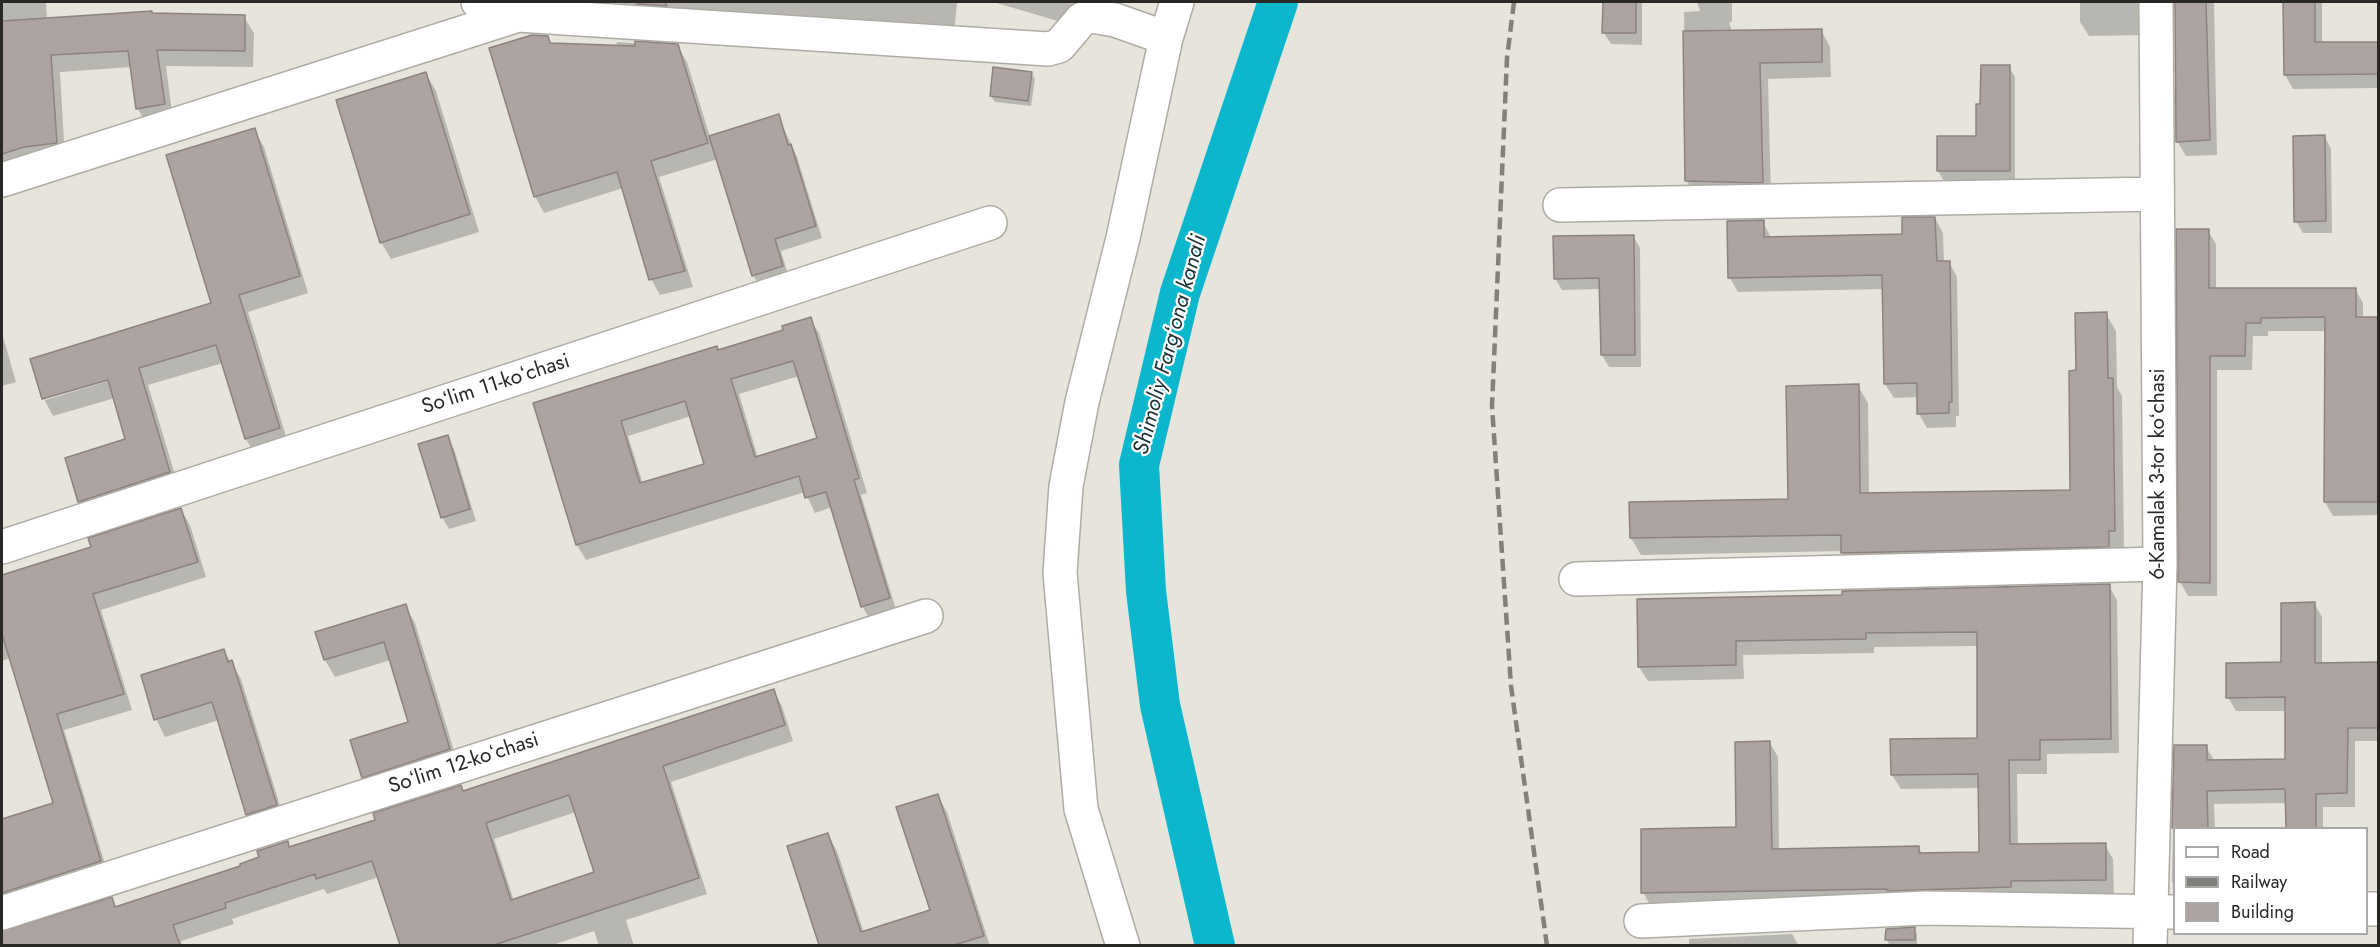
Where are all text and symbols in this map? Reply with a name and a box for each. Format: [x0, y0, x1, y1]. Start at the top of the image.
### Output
water label: Shimoliy Fargʻona kanali [1129, 232, 1213, 458]
street label: Soʻlim 11-koʻchasi [419, 349, 573, 421]
street label: 6-Kamalak 3-tor koʻchasi [2146, 368, 2172, 580]
street label: Soʻlim 12-koʻchasi [386, 728, 542, 800]
legend [2173, 827, 2368, 935]
text: Road [2231, 839, 2270, 865]
text: Railway [2231, 869, 2287, 895]
text: Building [2231, 899, 2294, 925]

